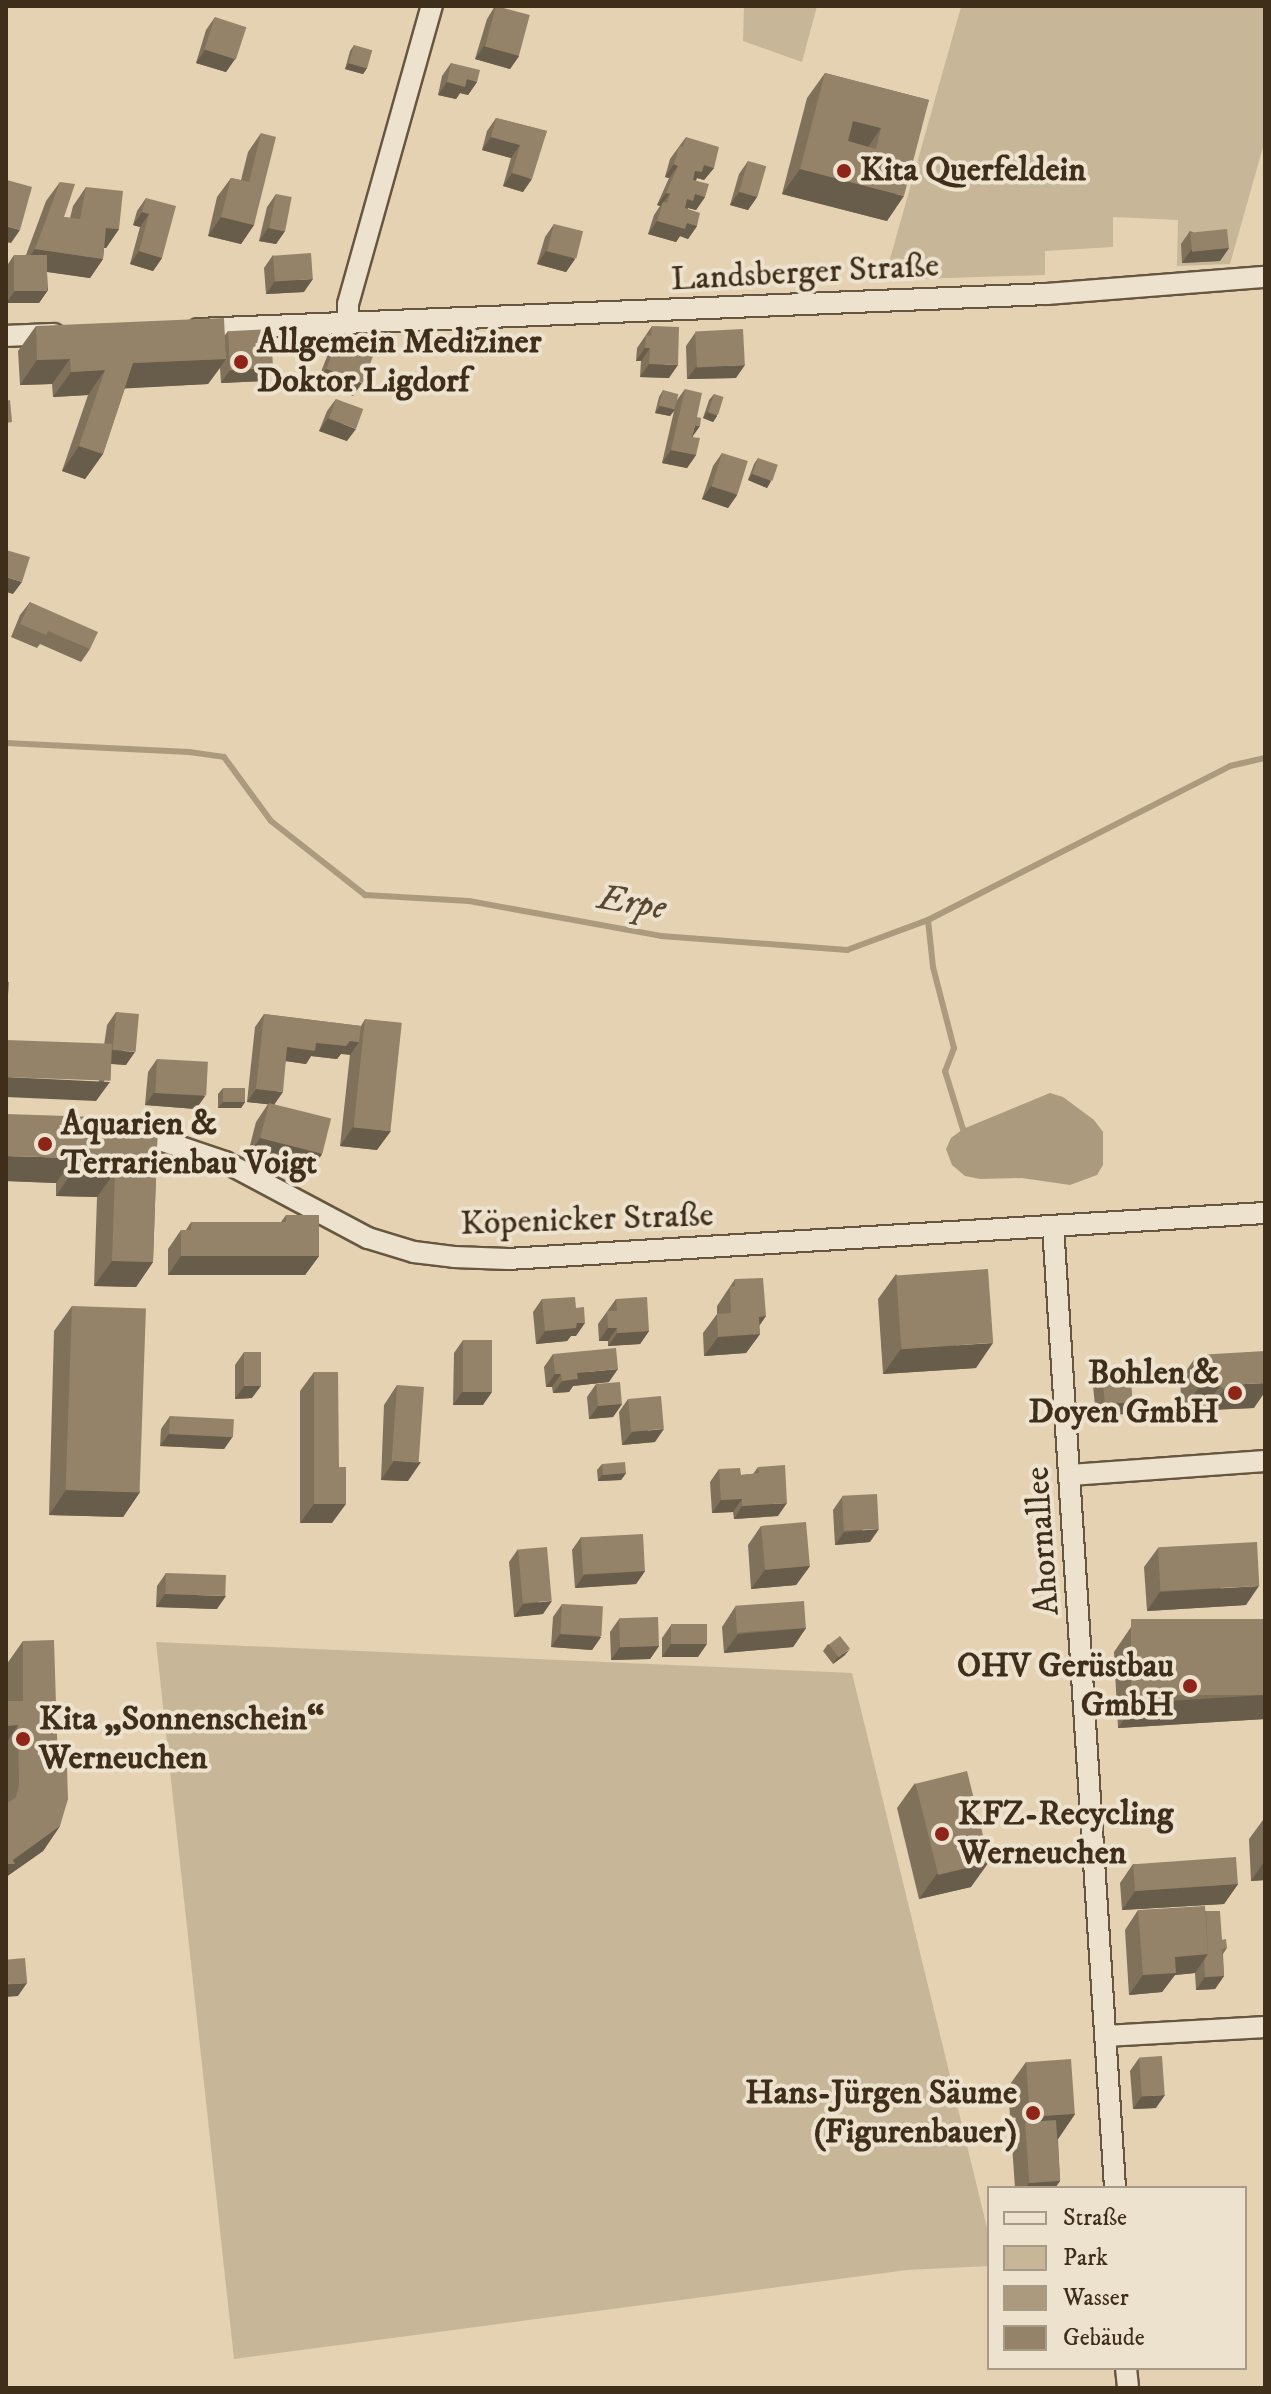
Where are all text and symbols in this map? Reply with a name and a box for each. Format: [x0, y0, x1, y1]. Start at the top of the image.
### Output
place label: Kita Querfeldein [860, 151, 1086, 191]
marker: Kita Querfeldein [835, 162, 853, 180]
street label: Landsberger Straße [670, 246, 940, 300]
place label: Allgemein Mediziner Doktor Ligdorf [257, 322, 541, 402]
marker: Allgemein Mediziner Doktor Ligdorf [232, 353, 250, 371]
water label: Erpe [595, 876, 669, 930]
place label: Aquarien & Terrarienbau Voigt [61, 1104, 317, 1184]
marker: Aquarien & Terrarienbau Voigt [36, 1135, 54, 1153]
street label: Köpenicker Straße [460, 1195, 714, 1245]
place label: Bohlen & Doyen GmbH [1029, 1353, 1219, 1432]
marker: Bohlen & Doyen GmbH [1226, 1384, 1244, 1402]
street label: Ahornallee [1017, 1465, 1069, 1617]
place label: OHV Gerüstbau GmbH [957, 1646, 1174, 1726]
marker: OHV Gerüstbau GmbH [1181, 1677, 1199, 1695]
place label: Kita „Sonnenschein“ Werneuchen [39, 1699, 324, 1778]
marker: Kita „Sonnenschein“ Werneuchen [14, 1730, 32, 1748]
place label: KFZ-Recycling Werneuchen [958, 1794, 1173, 1874]
marker: KFZ-Recycling Werneuchen [933, 1825, 951, 1843]
place label: Hans-Jürgen Säume (Figurenbauer) [745, 2073, 1017, 2152]
marker: Hans-Jürgen Säume (Figurenbauer) [1024, 2104, 1042, 2122]
legend [987, 2186, 1247, 2370]
text: Straße [1063, 2203, 1127, 2233]
text: Park [1063, 2243, 1108, 2273]
text: Wasser [1063, 2283, 1129, 2313]
text: Gebäude [1063, 2323, 1145, 2353]

